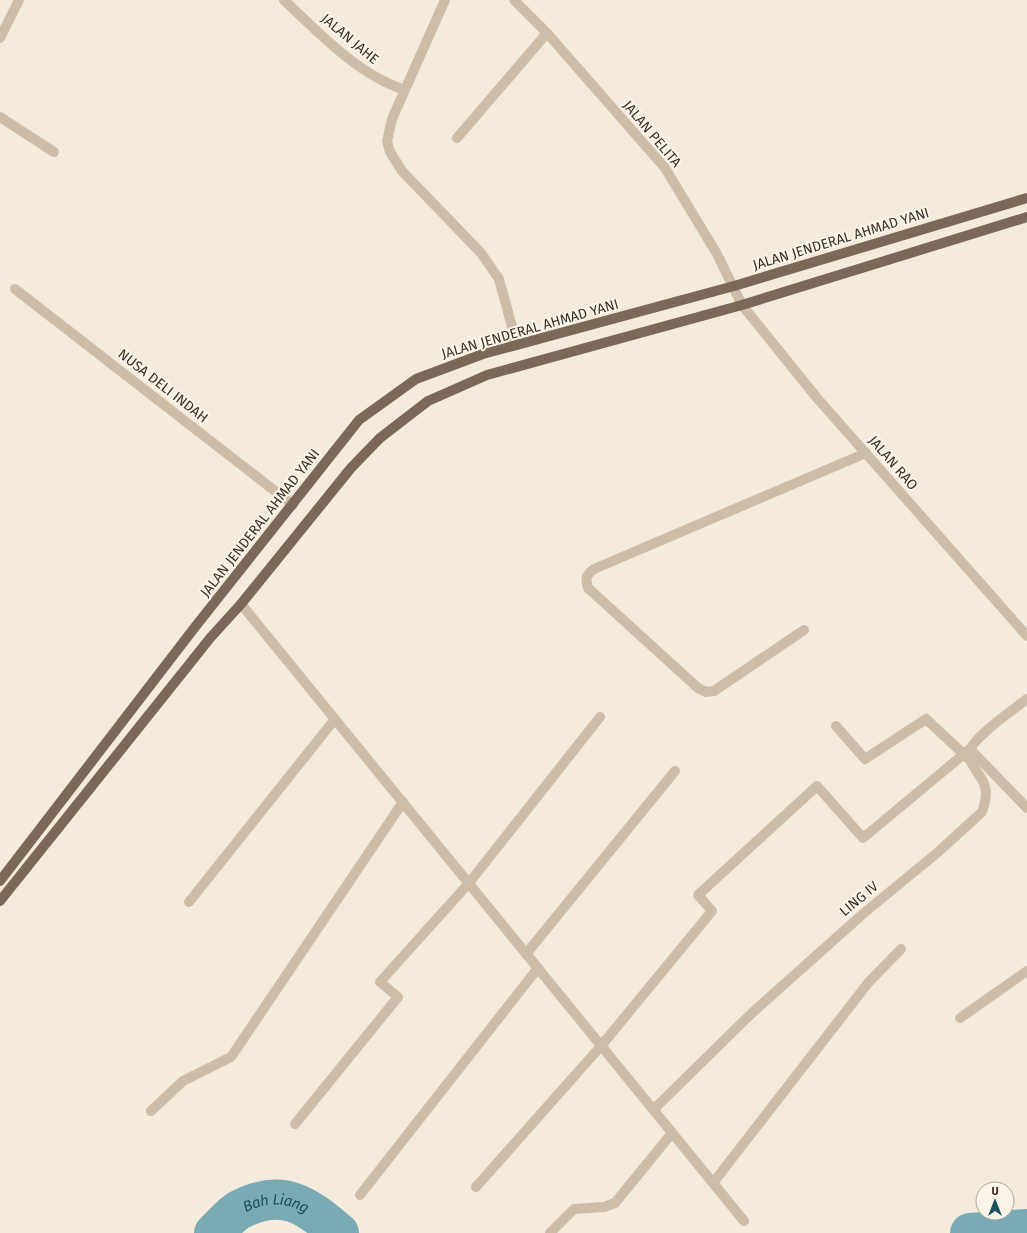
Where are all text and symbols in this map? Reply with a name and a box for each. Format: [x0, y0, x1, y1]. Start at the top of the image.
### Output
street label: JALAN JAHE [318, 10, 382, 68]
street label: JALAN PELITA [619, 97, 685, 171]
street label: JALAN JENDERAL AHMAD YANI [751, 204, 931, 274]
street label: JALAN JENDERAL AHMAD YANI [439, 296, 621, 362]
street label: NUSA DELI INDAH [115, 346, 211, 426]
street label: JALAN RAO [865, 432, 921, 494]
street label: JALAN JENDERAL AHMAD YANI [197, 445, 323, 601]
street label: LING IV [836, 878, 882, 920]
north arrow [975, 1181, 1015, 1221]
text: U [991, 1185, 999, 1198]
water label: Bah Liang [240, 1190, 312, 1217]

